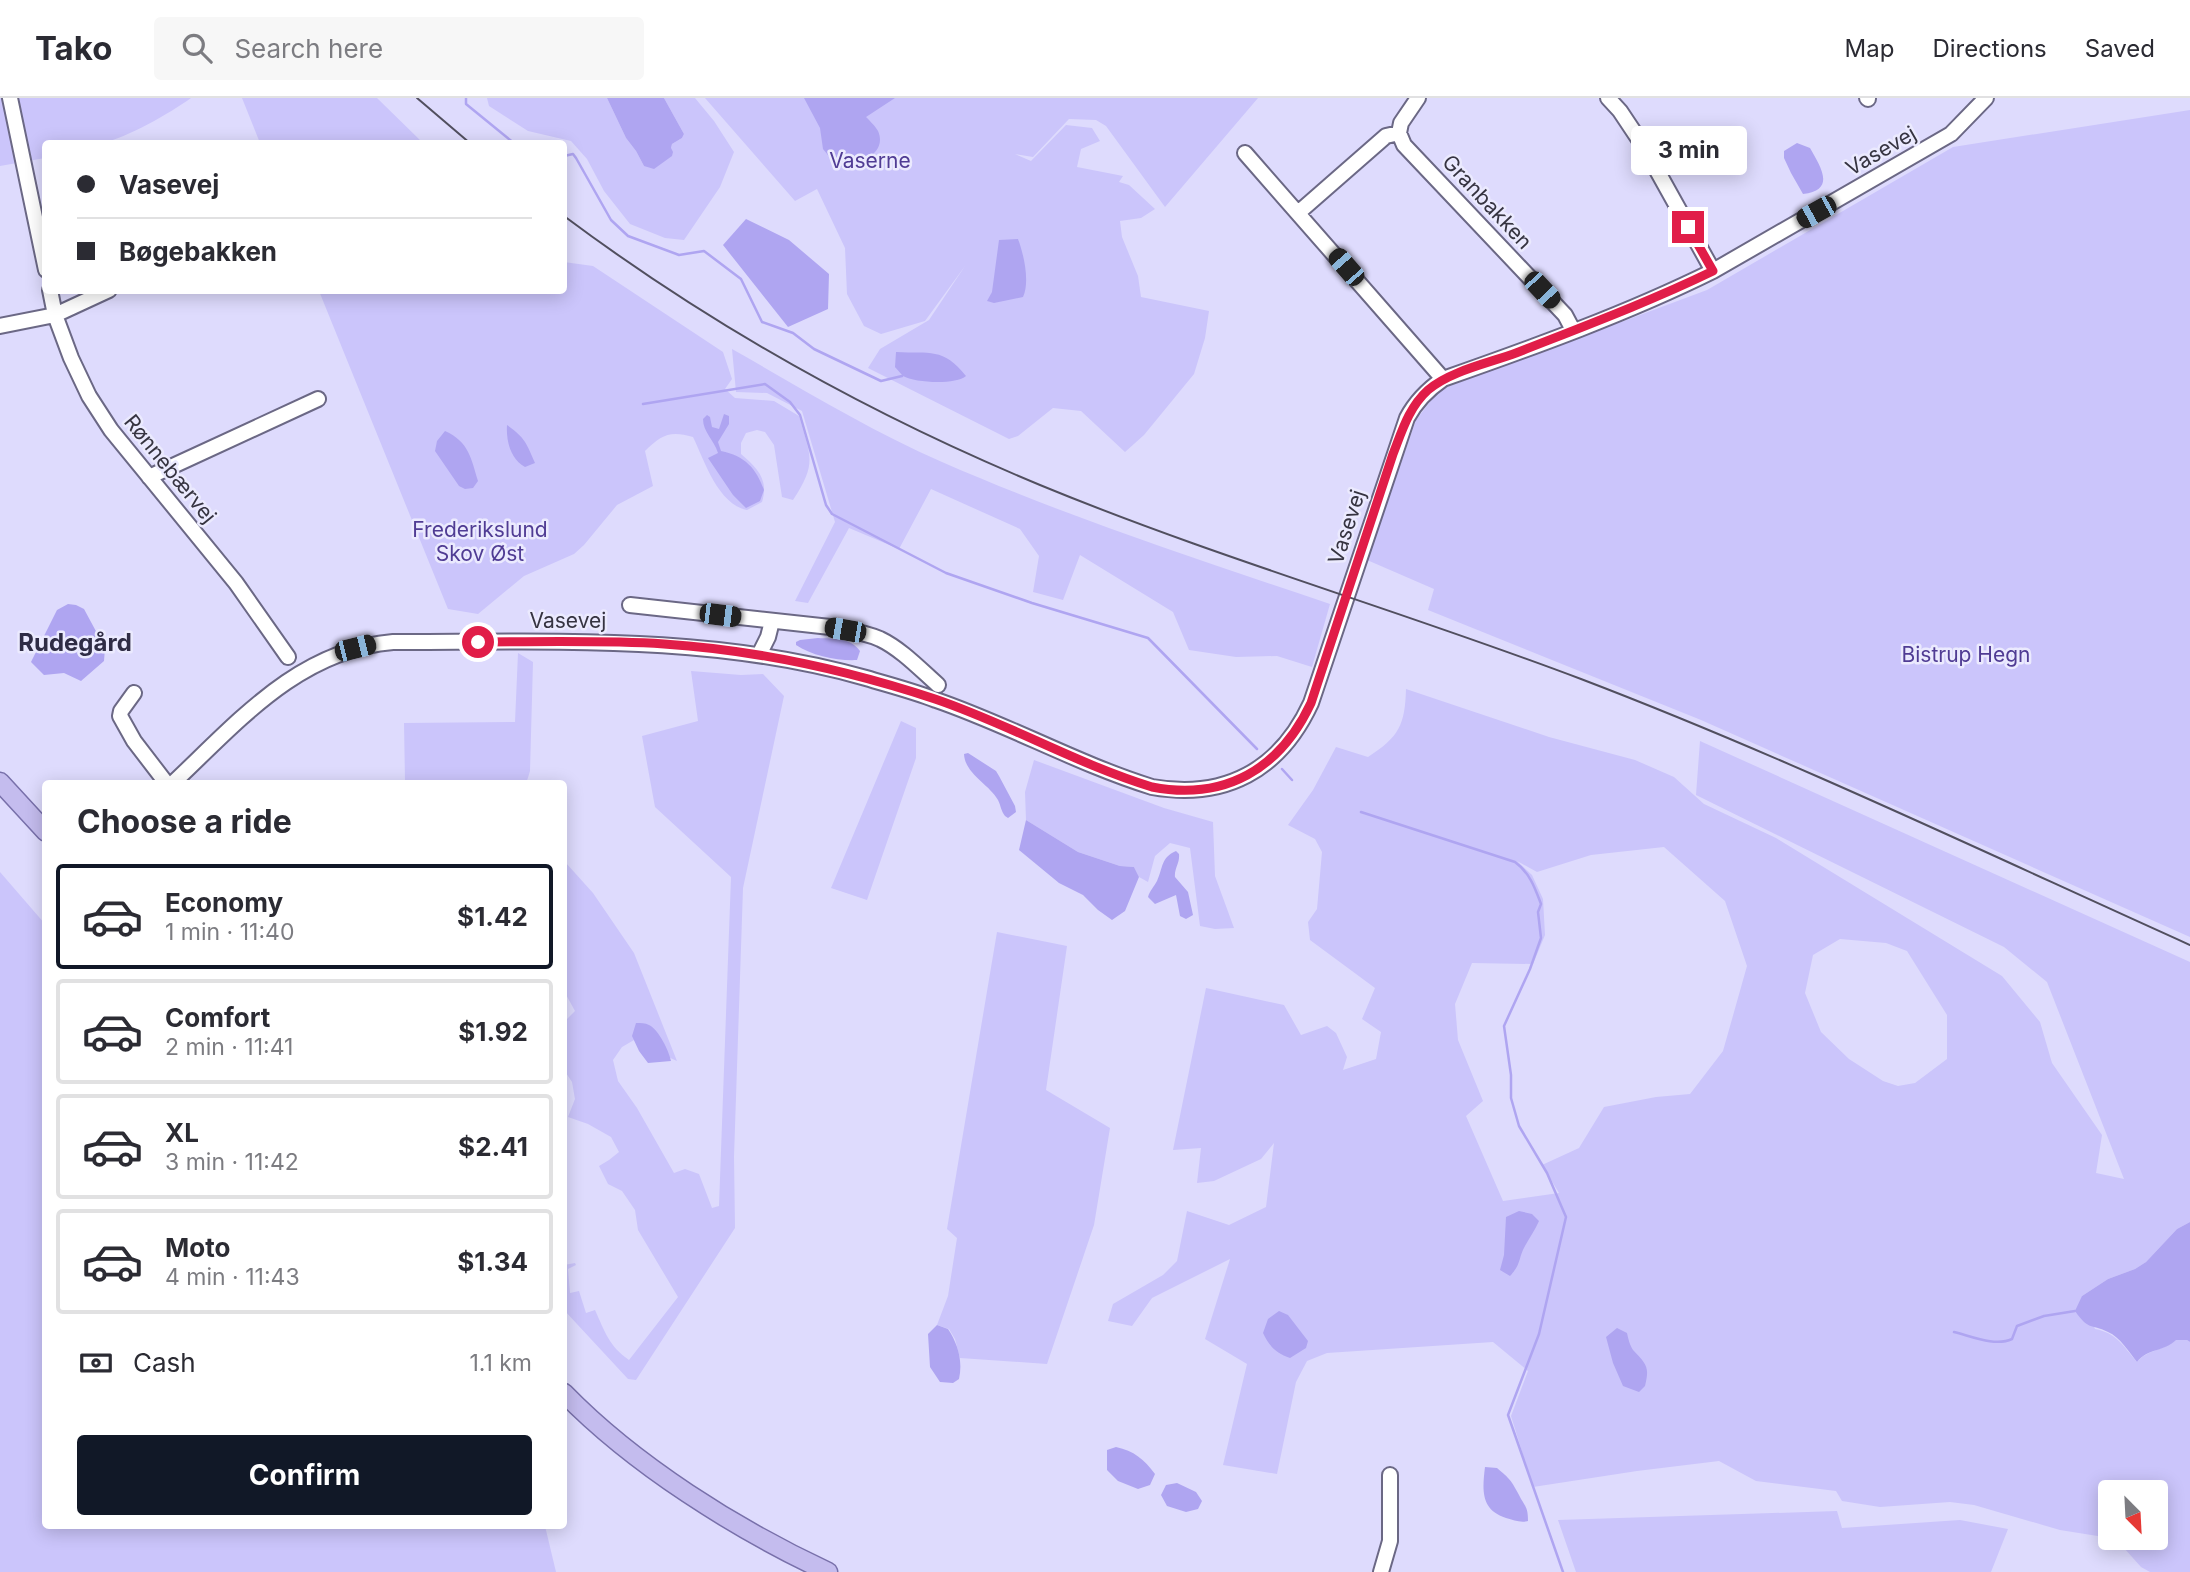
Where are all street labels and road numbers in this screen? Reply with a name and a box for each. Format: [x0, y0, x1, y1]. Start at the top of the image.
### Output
street label: Vasevej [1841, 121, 1920, 181]
street label: Granbakken [1437, 149, 1537, 254]
street label: Rønnebærvej [119, 409, 222, 528]
street label: Vasevej [1323, 486, 1370, 567]
street label: Vasevej [530, 608, 606, 633]

